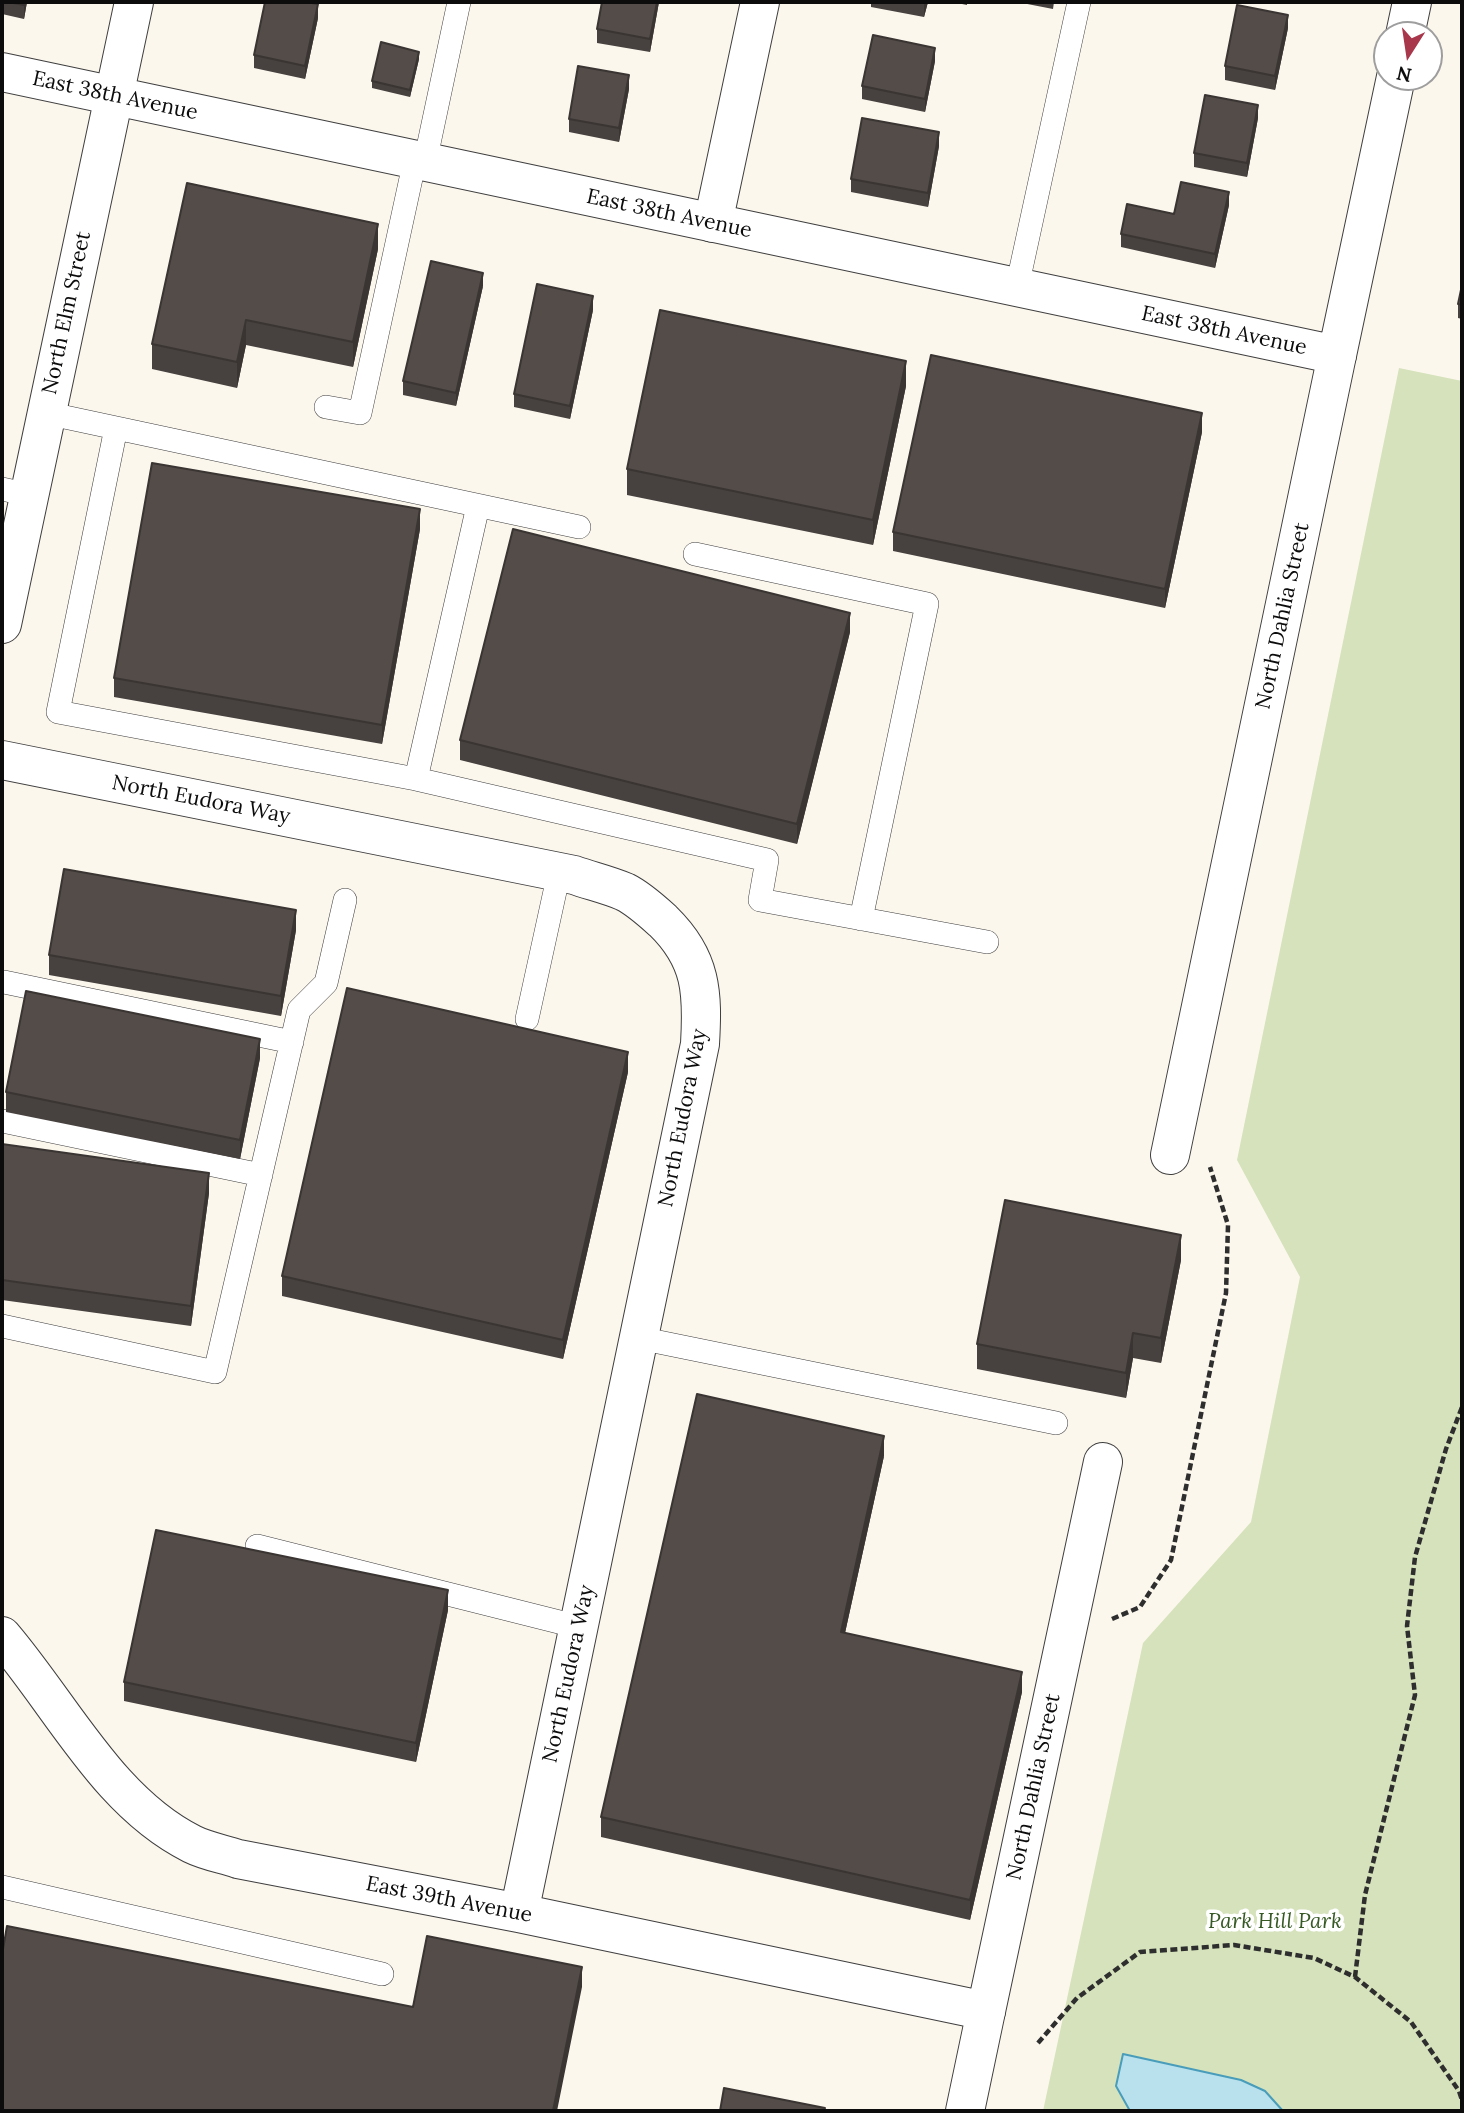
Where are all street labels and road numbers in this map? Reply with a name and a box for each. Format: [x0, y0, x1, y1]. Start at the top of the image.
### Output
street label: East 38th Avenue [30, 66, 200, 126]
street label: East 38th Avenue [584, 184, 754, 244]
street label: North Elm Street [37, 229, 97, 397]
street label: East 38th Avenue [1139, 301, 1309, 361]
street label: North Dahlia Street [1251, 520, 1315, 712]
street label: North Eudora Way [110, 770, 292, 830]
street label: North Eudora Way [653, 1027, 713, 1209]
street label: North Eudora Way [538, 1583, 600, 1765]
street label: North Dahlia Street [1002, 1691, 1066, 1883]
street label: East 39th Avenue [364, 1872, 534, 1928]

